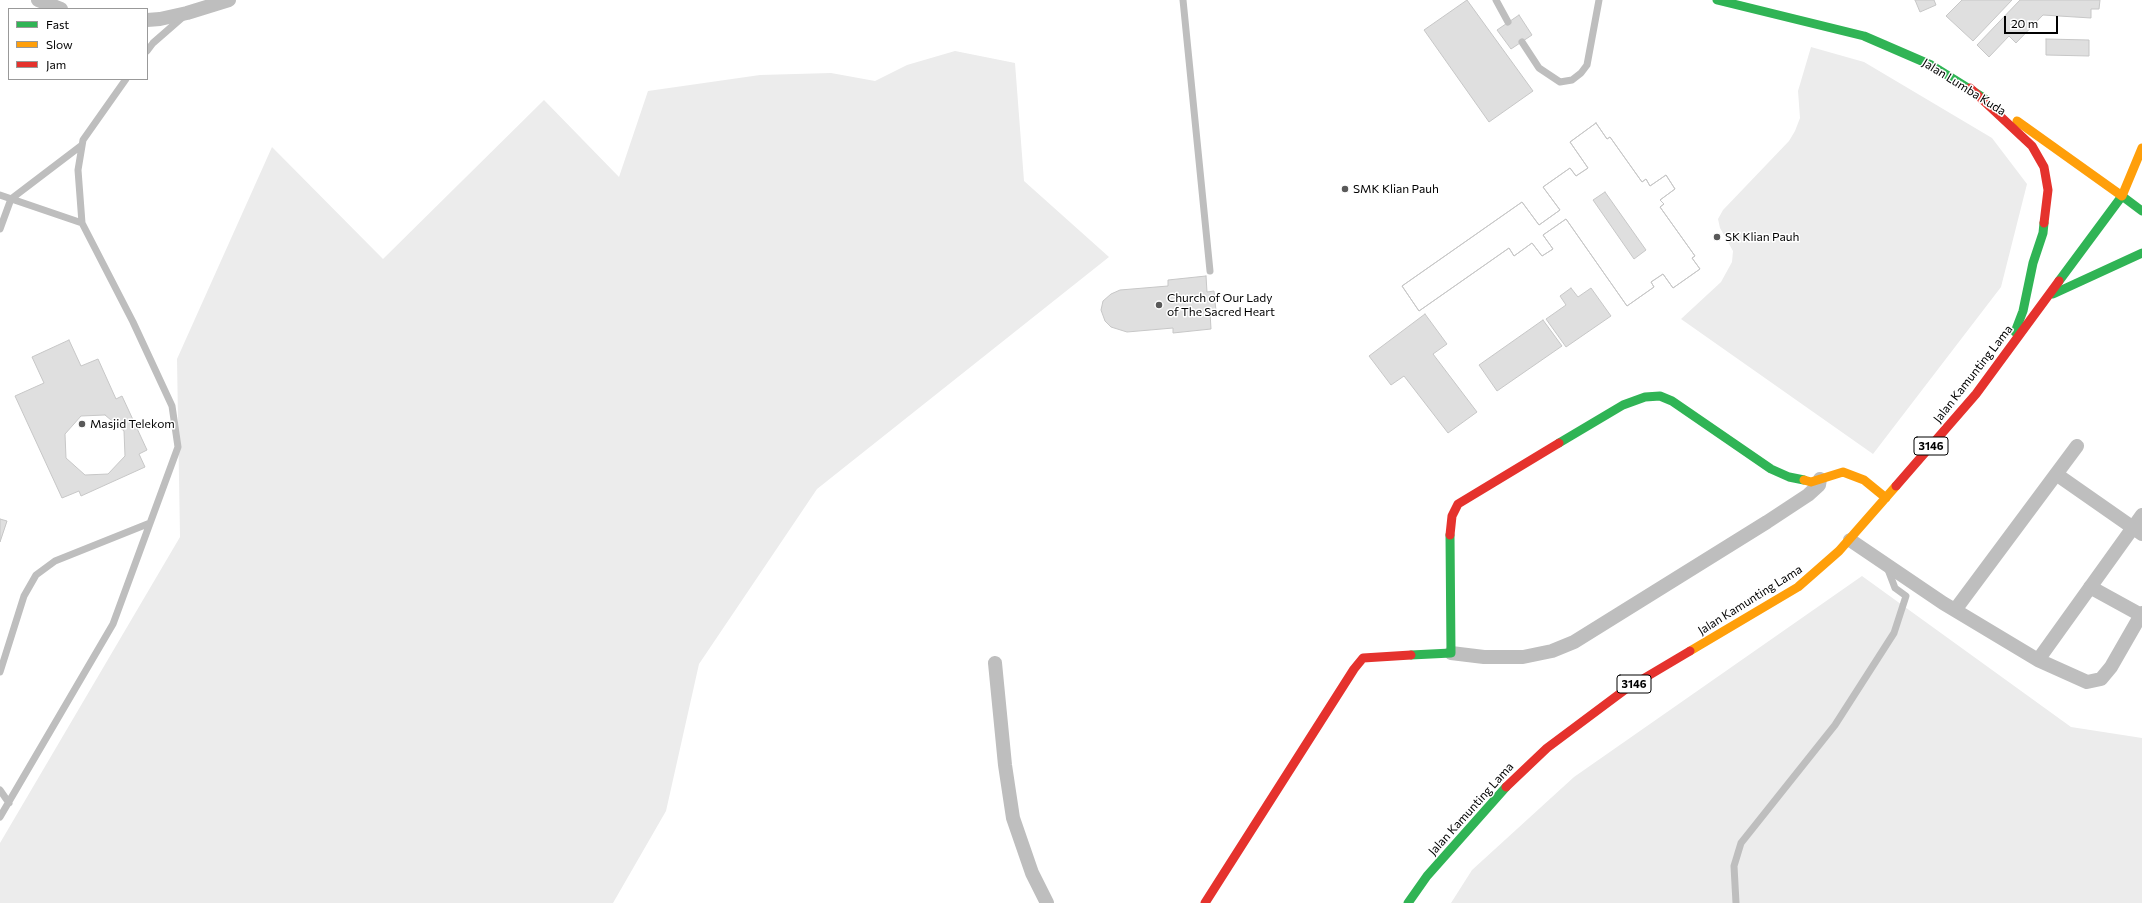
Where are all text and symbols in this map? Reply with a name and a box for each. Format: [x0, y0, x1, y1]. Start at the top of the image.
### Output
legend [8, 8, 148, 80]
scale bar [2006, 8, 2060, 34]
text: 20 m [2011, 16, 2038, 30]
text: Fast [46, 17, 69, 31]
text: Slow [46, 37, 73, 51]
street label: Jalan Lumba Kuda [1920, 56, 2008, 118]
text: Jam [46, 57, 66, 71]
place label: SMK Klian Pauh [1353, 182, 1439, 196]
marker: SMK Klian Pauh [1340, 184, 1350, 194]
place label: SK Klian Pauh [1725, 230, 1799, 244]
marker: SK Klian Pauh [1712, 232, 1722, 242]
place label: Church of Our Lady of The Sacred Heart [1167, 291, 1275, 319]
marker: Church of Our Lady of The Sacred Heart [1154, 300, 1164, 310]
street label: Jalan Kamunting Lama [1930, 322, 2016, 426]
place label: Masjid Telekom [90, 417, 175, 431]
marker: Masjid Telekom [77, 419, 87, 429]
road number: 3146 [1914, 437, 1948, 455]
street label: Jalan Kamunting Lama [1695, 562, 1805, 638]
road number: 3146 [1617, 675, 1651, 693]
street label: Jalan Kamunting Lama [1425, 760, 1517, 858]

